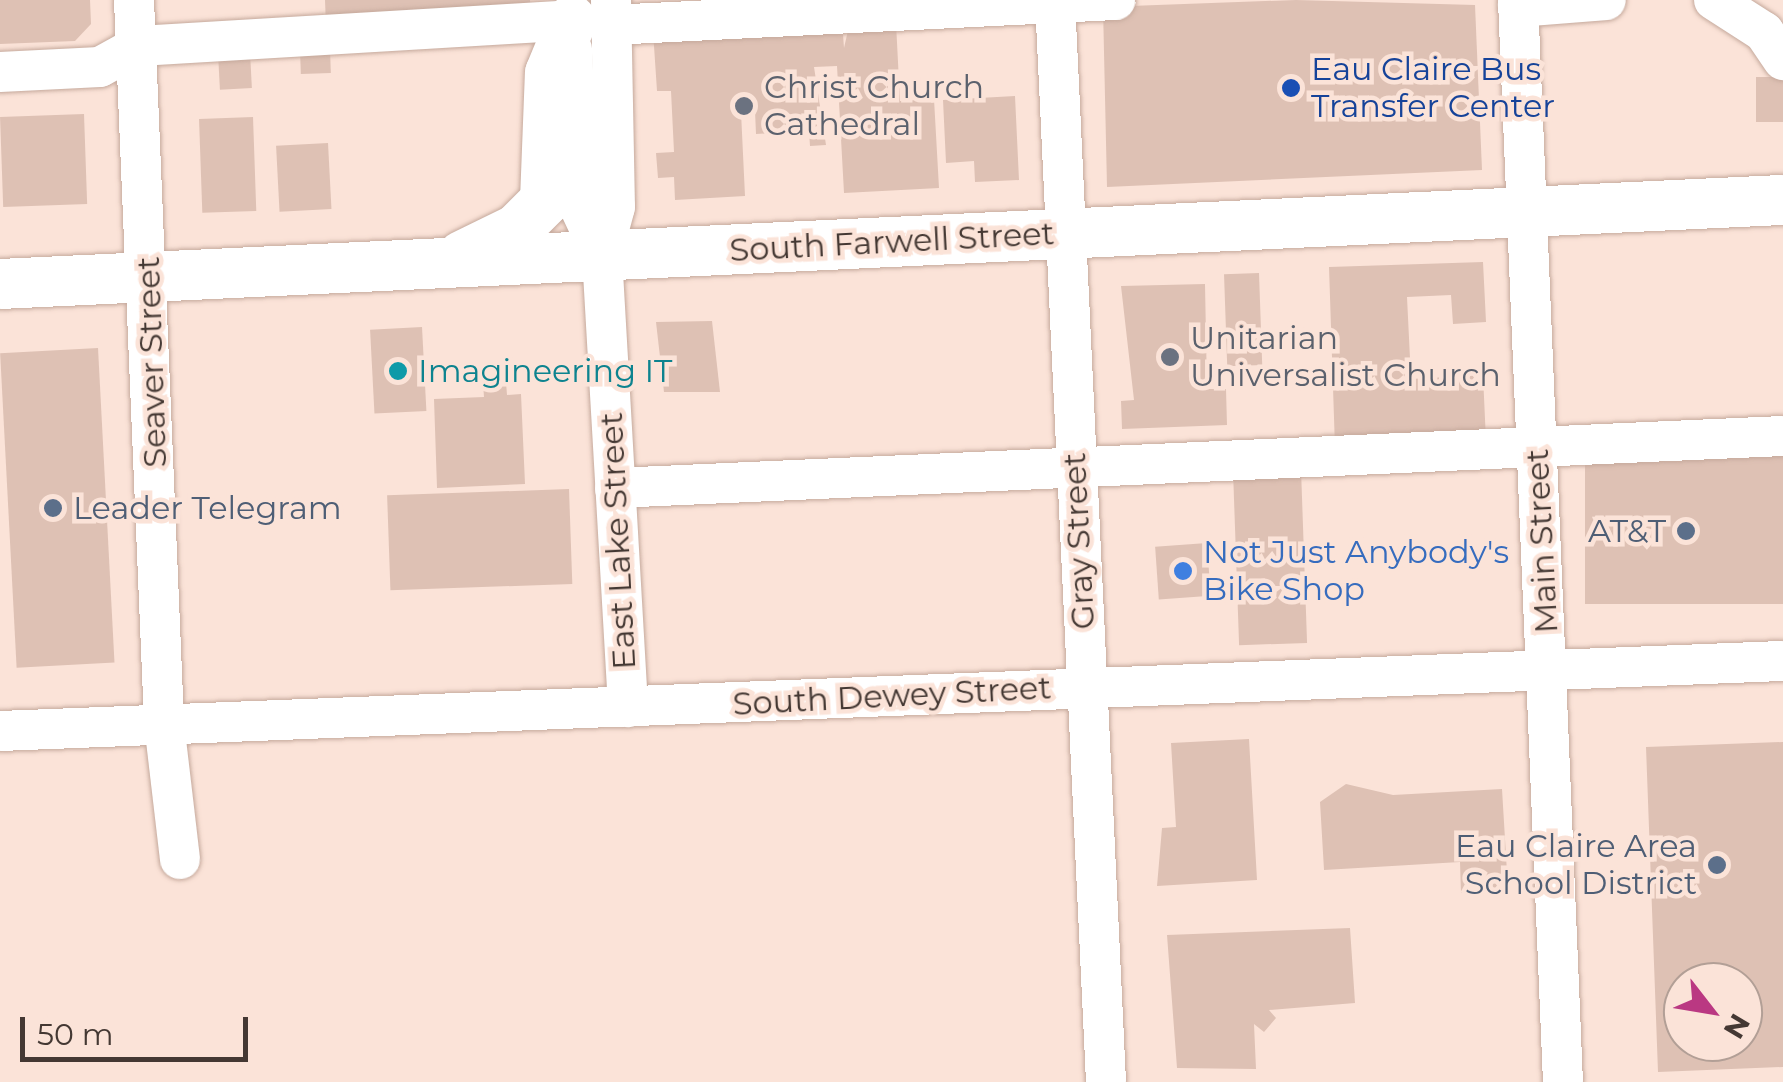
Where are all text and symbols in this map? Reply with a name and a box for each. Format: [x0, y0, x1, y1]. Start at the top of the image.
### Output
place label: Eau Claire Bus Transfer Center [1311, 51, 1555, 126]
place label: Christ Church Cathedral [764, 69, 984, 144]
marker: Eau Claire Bus Transfer Center [1280, 77, 1302, 99]
marker: Christ Church Cathedral [733, 95, 755, 117]
street label: South Farwell Street [729, 214, 1055, 270]
street label: Seaver Street [129, 256, 175, 468]
place label: Unitarian Universalist Church [1190, 320, 1501, 395]
marker: Unitarian Universalist Church [1159, 346, 1181, 368]
place label: Imagineering IT [418, 352, 672, 390]
marker: Imagineering IT [387, 360, 409, 382]
street label: East Lake Street [592, 411, 644, 671]
street label: Main Street [1518, 448, 1566, 634]
street label: Gray Street [1055, 452, 1103, 630]
place label: Leader Telegram [73, 489, 342, 527]
marker: Leader Telegram [42, 497, 64, 519]
place label: AT&T [1588, 512, 1666, 550]
marker: AT&T [1675, 520, 1697, 542]
place label: Not Just Anybody's Bike Shop [1203, 534, 1509, 609]
marker: Not Just Anybody's Bike Shop [1172, 560, 1194, 582]
street label: South Dewey Street [732, 668, 1052, 724]
place label: Eau Claire Area School District [1455, 828, 1697, 903]
marker: Eau Claire Area School District [1706, 854, 1728, 876]
north arrow [1663, 962, 1763, 1062]
scale bar [25, 997, 252, 1059]
text: N [1717, 1008, 1757, 1045]
text: 50 m [37, 1016, 114, 1053]

